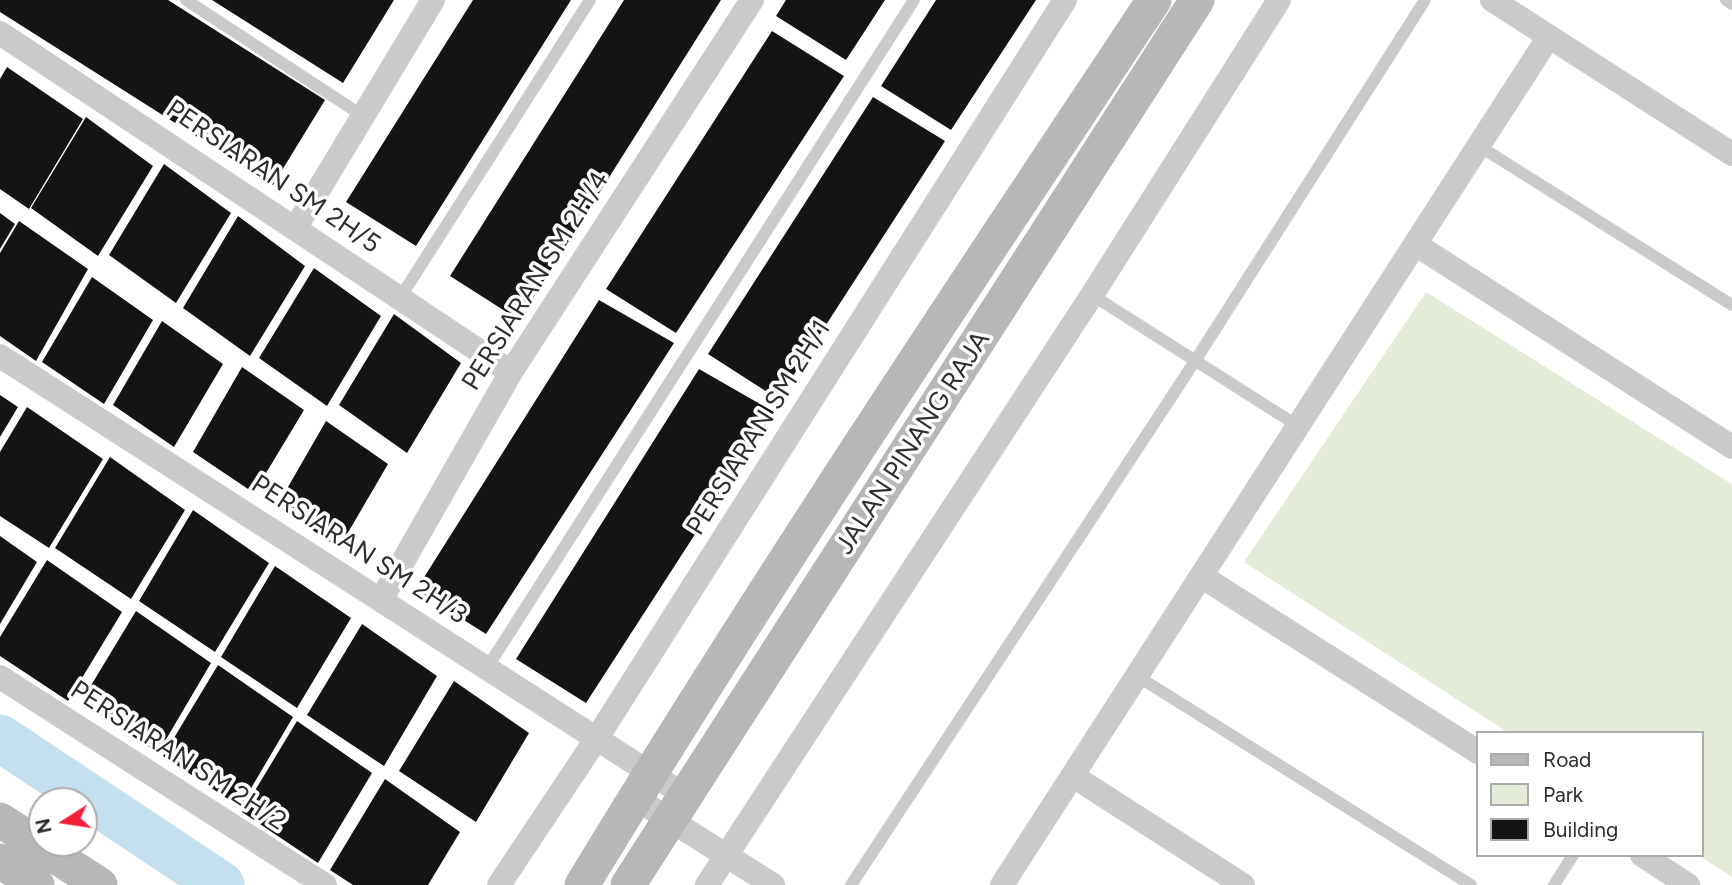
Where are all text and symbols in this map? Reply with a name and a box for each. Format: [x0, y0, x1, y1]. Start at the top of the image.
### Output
street label: PERSIARAN SM 2H/5 [160, 94, 386, 260]
street label: PERSIARAN SM 2H/4 [456, 166, 616, 396]
street label: PERSIARAN SM 2H/1 [680, 315, 838, 541]
street label: JALAN PINANG RAJA [829, 326, 997, 560]
street label: PERSIARAN SM 2H/3 [245, 469, 473, 631]
street label: PERSIARAN SM 2H/2 [64, 675, 292, 837]
legend [1476, 731, 1704, 857]
text: Road [1543, 747, 1591, 772]
text: Park [1543, 782, 1583, 807]
north arrow [28, 787, 98, 857]
text: N [31, 816, 57, 836]
text: Building [1543, 817, 1618, 842]

